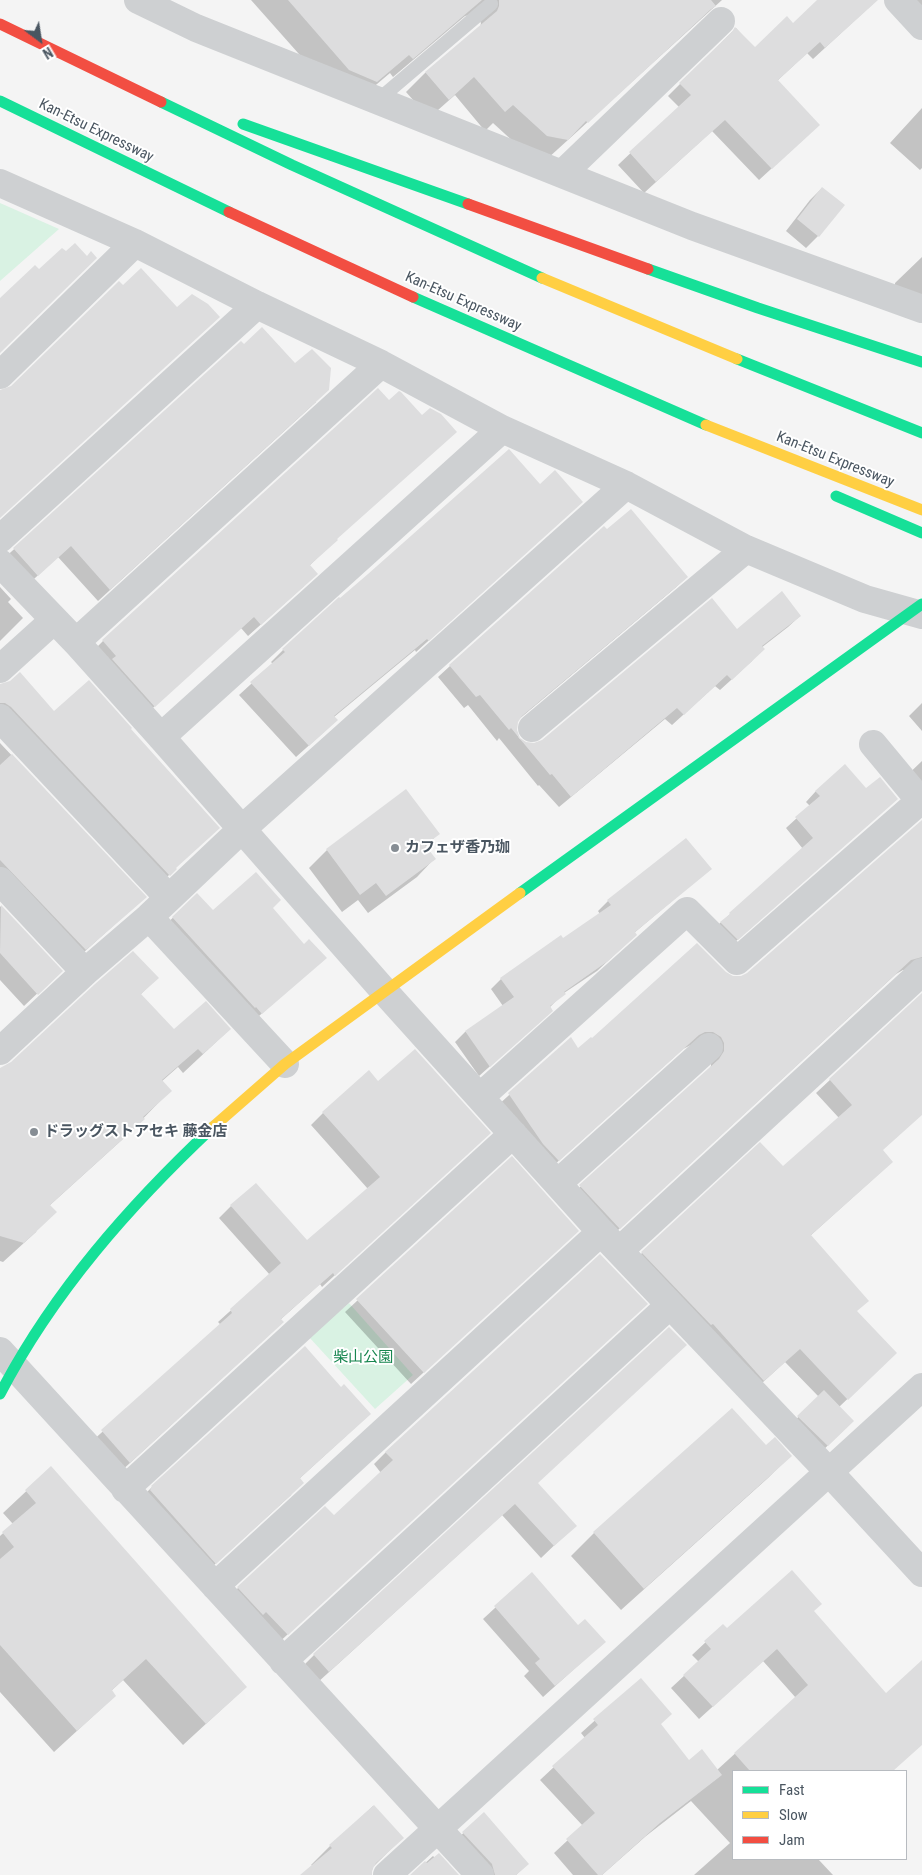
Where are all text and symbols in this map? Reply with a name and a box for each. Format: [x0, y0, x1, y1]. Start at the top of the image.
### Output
north arrow [15, 15, 65, 65]
text: N [40, 44, 56, 62]
street label: Kan-Etsu Expressway [36, 95, 156, 167]
street label: Kan-Etsu Expressway [402, 268, 524, 336]
street label: Kan-Etsu Expressway [773, 428, 897, 492]
place label: カフェザ香乃珈 [405, 839, 510, 857]
marker: カフェザ香乃珈 [389, 842, 401, 854]
place label: ドラッグストアセキ 藤金店 [44, 1123, 227, 1141]
marker: ドラッグストアセキ 藤金店 [28, 1126, 40, 1138]
park label: 柴山公園 [333, 1349, 393, 1367]
legend [732, 1770, 907, 1860]
text: Fast [779, 1781, 804, 1799]
text: Slow [779, 1806, 808, 1824]
text: Jam [779, 1831, 805, 1849]

